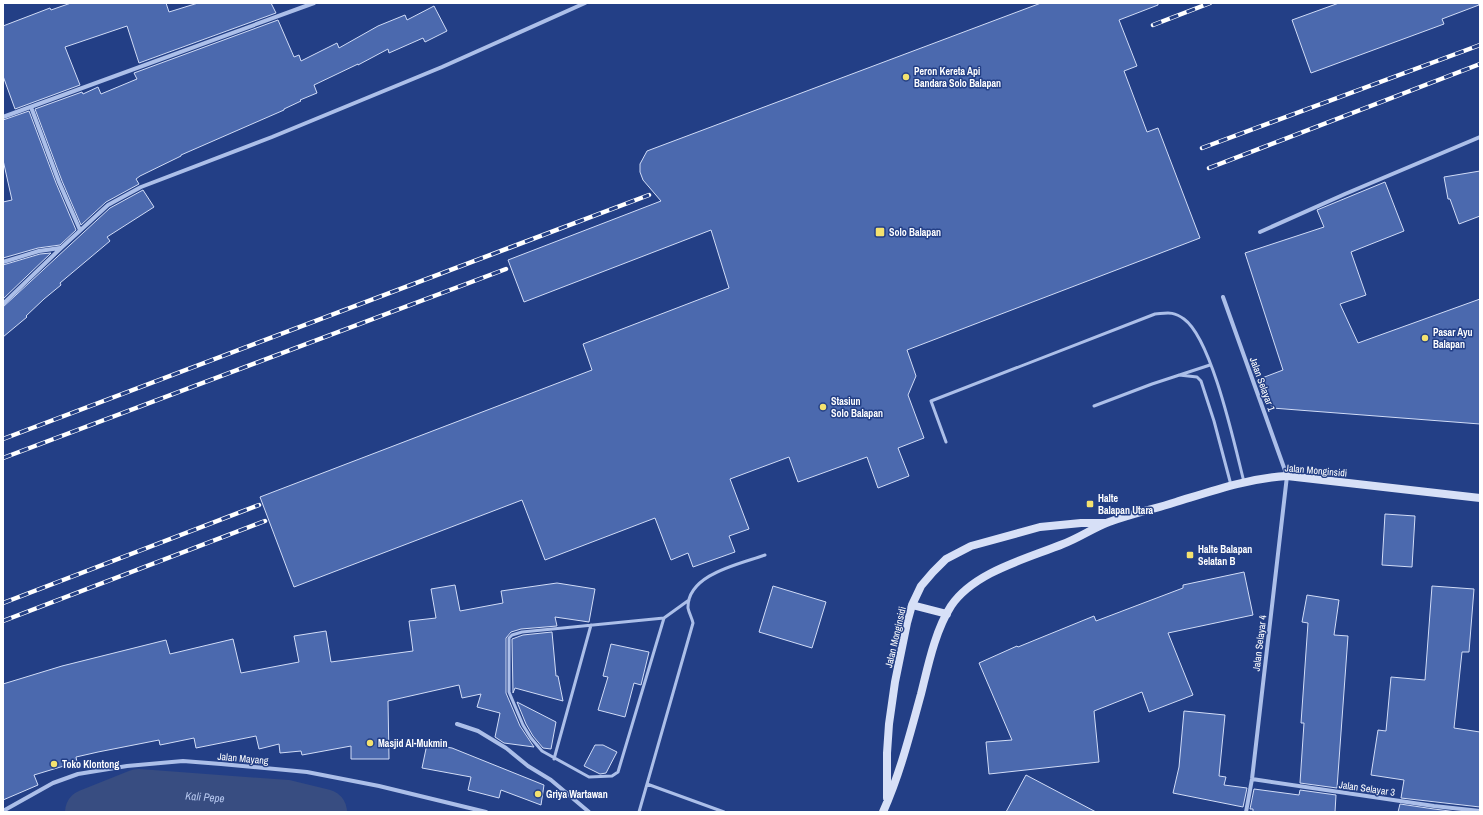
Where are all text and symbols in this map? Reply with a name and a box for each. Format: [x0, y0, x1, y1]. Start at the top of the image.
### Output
place label: Peron Kereta Api Bandara Solo Balapan [914, 65, 1001, 90]
marker: Peron Kereta Api Bandara Solo Balapan [901, 72, 911, 82]
marker: Solo Balapan [874, 226, 886, 238]
place label: Solo Balapan [889, 226, 941, 239]
place label: Pasar Ayu Balapan [1433, 326, 1473, 351]
marker: Pasar Ayu Balapan [1420, 333, 1430, 343]
street label: Jalan Selayar 1 [1247, 355, 1278, 413]
place label: Stasiun Solo Balapan [831, 395, 883, 420]
marker: Stasiun Solo Balapan [818, 402, 828, 412]
street label: Jalan Monginsidi [1284, 461, 1348, 480]
place label: Halte Balapan Utara [1098, 492, 1154, 517]
marker: Halte Balapan Utara [1085, 499, 1095, 509]
place label: Halte Balapan Selatan B [1198, 543, 1252, 568]
marker: Halte Balapan Selatan B [1185, 550, 1195, 560]
street label: Jalan Monginsidi [882, 605, 909, 669]
street label: Jalan Selayar 4 [1250, 614, 1269, 672]
place label: Masjid Al-Mukmin [378, 737, 447, 750]
marker: Masjid Al-Mukmin [365, 738, 375, 748]
street label: Jalan Mayang [217, 750, 269, 767]
place label: Toko Klontong [62, 758, 119, 771]
marker: Toko Klontong [49, 759, 59, 769]
street label: Jalan Selayar 3 [1338, 778, 1396, 799]
place label: Griya Wartawan [546, 788, 608, 801]
water label: Kali Pepe [185, 789, 225, 805]
marker: Griya Wartawan [533, 789, 543, 799]

